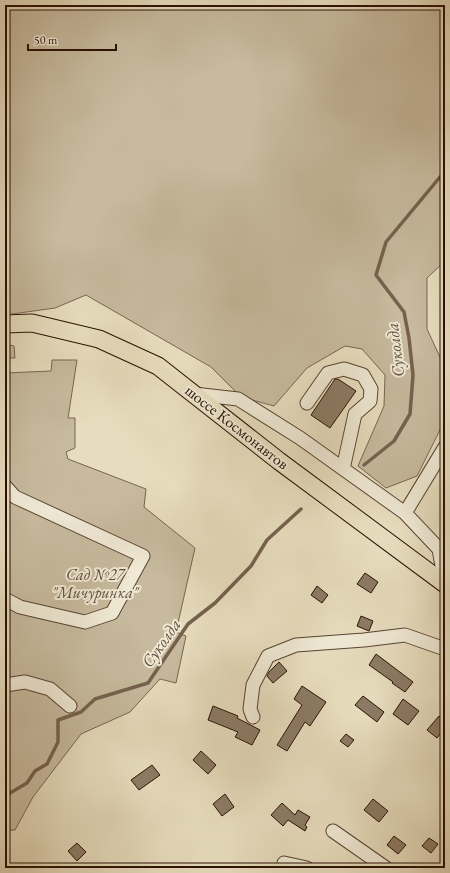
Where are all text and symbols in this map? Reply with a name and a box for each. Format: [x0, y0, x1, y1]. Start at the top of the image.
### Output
scale bar [28, 26, 116, 52]
text: 50 m [34, 32, 58, 48]
water label: Суколда [381, 322, 409, 378]
street label: шоссе Космонавтов [181, 380, 293, 474]
park label: Сад №27 "Мичуринка" [52, 564, 140, 603]
water label: Суколда [136, 614, 186, 672]

